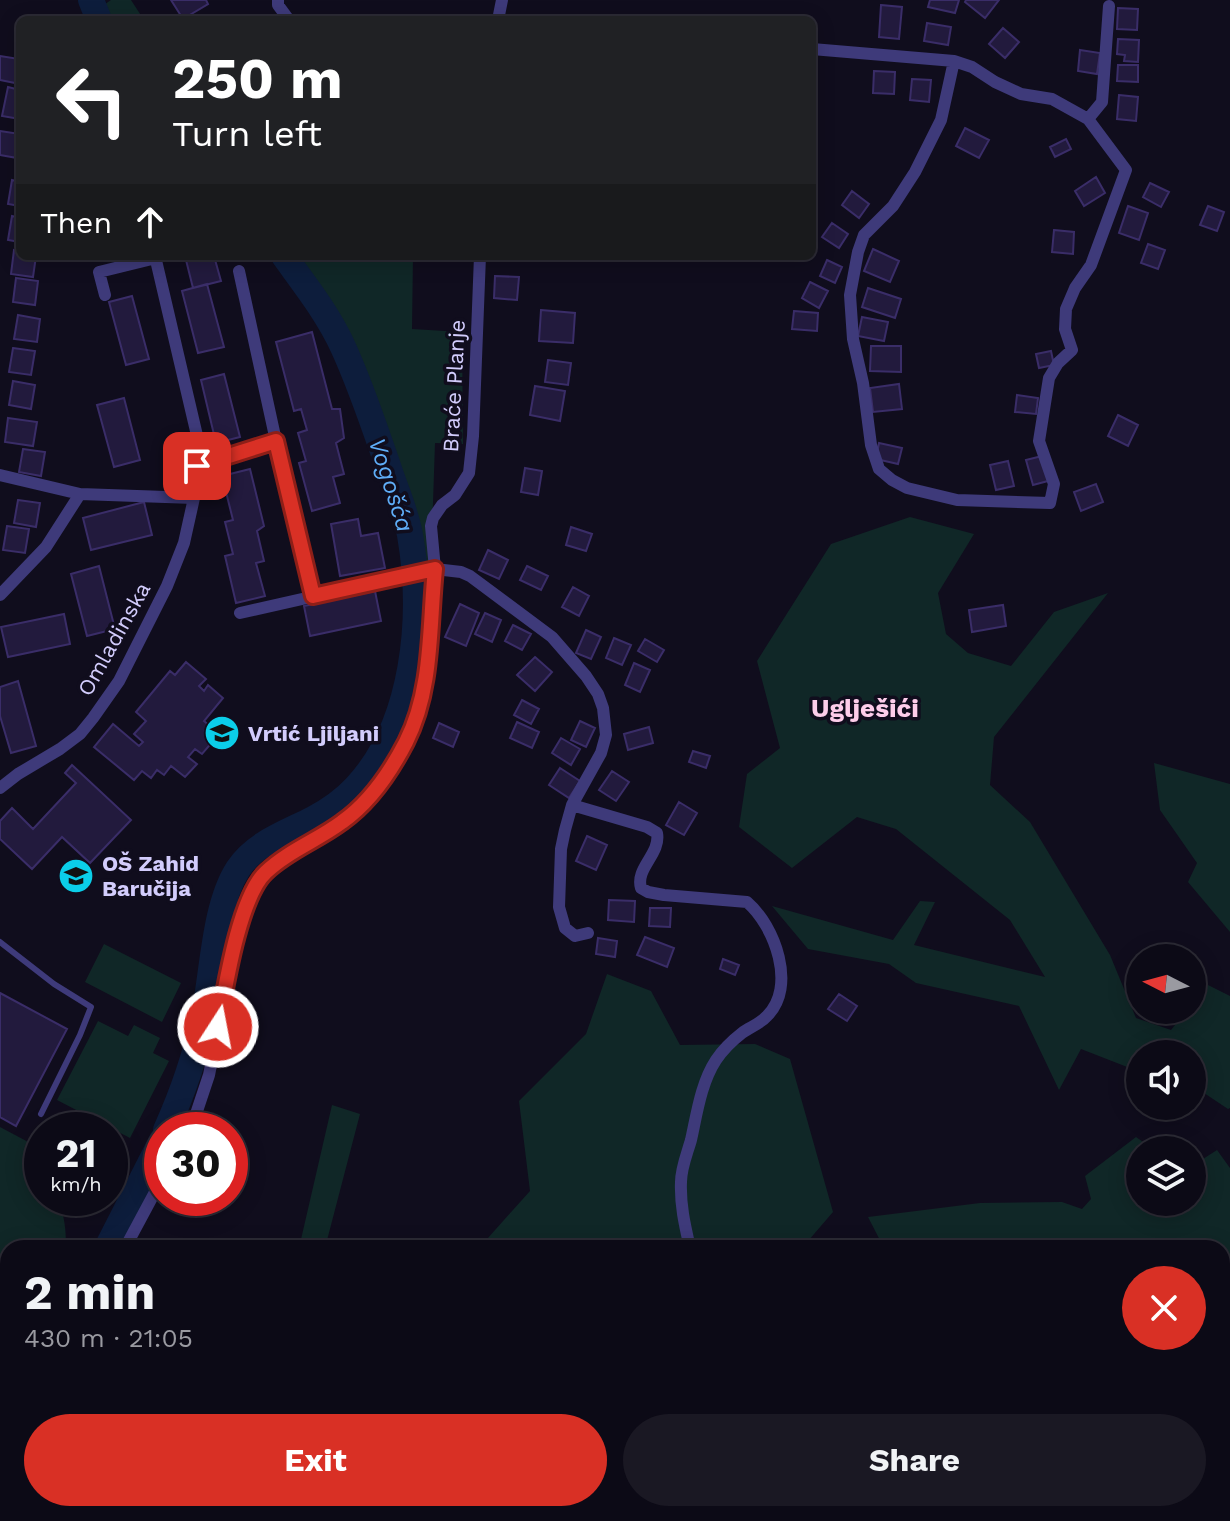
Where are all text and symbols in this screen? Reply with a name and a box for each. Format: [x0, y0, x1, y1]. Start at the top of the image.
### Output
text: 250 m [172, 46, 343, 112]
icon: left [40, 48, 144, 152]
text: Turn left [172, 113, 322, 155]
icon: ahead [128, 200, 172, 244]
text: Then [40, 205, 112, 240]
street label: Braće Planje [438, 319, 470, 453]
pin [163, 432, 231, 500]
water label: Vogošća [363, 435, 419, 536]
icon: arrive [175, 444, 219, 488]
street label: Omladinska [73, 578, 155, 700]
district label: Uglješići [811, 693, 919, 723]
school or university icon: Vrtić Ljiljani [203, 714, 241, 752]
place label: Vrtić Ljiljani [248, 721, 379, 746]
place label: OŠ Zahid Baručija [102, 851, 199, 901]
school or university icon: OŠ Zahid Baručija [57, 857, 95, 895]
north arrow [1126, 944, 1206, 1024]
map controls [1126, 944, 1206, 1216]
position arrow [176, 985, 260, 1069]
button: sound [1126, 1040, 1206, 1120]
speed limit sign: 30 [144, 1112, 248, 1216]
text: 21 [55, 1130, 97, 1177]
button: layers [1126, 1136, 1206, 1216]
text: km/h [50, 1172, 102, 1196]
text: 2 min [24, 1264, 155, 1321]
button: close [1122, 1266, 1206, 1350]
text: 430 m · 21:05 [24, 1323, 193, 1353]
button: Exit [24, 1414, 607, 1506]
button: Share [623, 1414, 1206, 1506]

